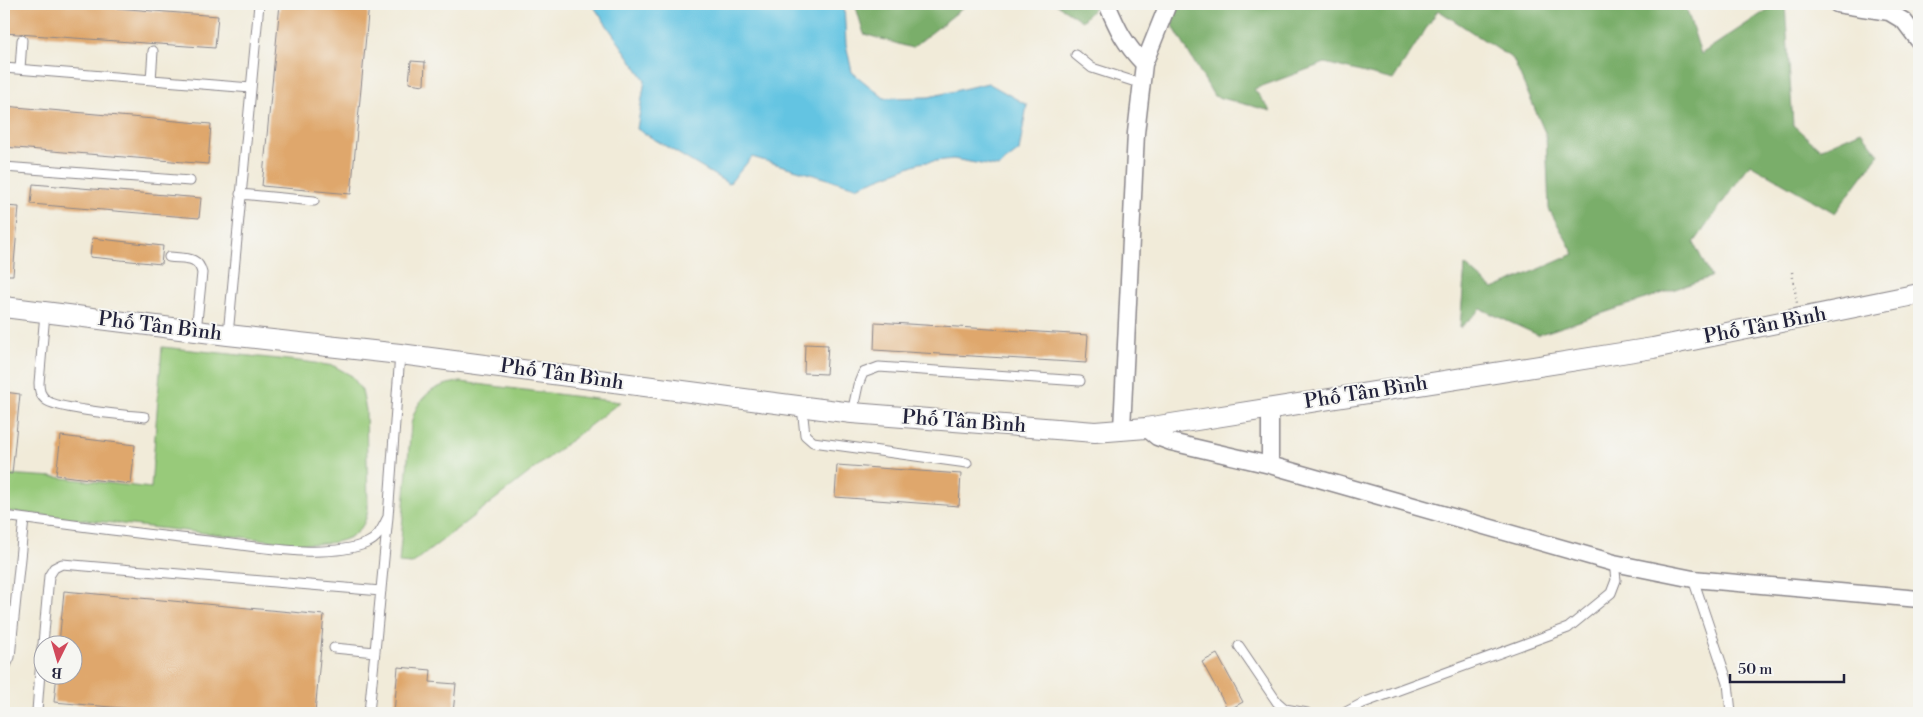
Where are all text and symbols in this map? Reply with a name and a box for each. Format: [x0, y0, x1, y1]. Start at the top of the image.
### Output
street label: Phố Tân Bình [1701, 302, 1829, 350]
street label: Phố Tân Bình [97, 307, 223, 347]
street label: Phố Tân Bình [499, 354, 625, 396]
street label: Phố Tân Bình [1303, 371, 1430, 415]
street label: Phố Tân Bình [901, 405, 1027, 439]
north arrow [32, 634, 82, 684]
scale bar [1730, 652, 1844, 684]
text: 50 m [1738, 660, 1772, 679]
text: B [51, 663, 63, 681]

